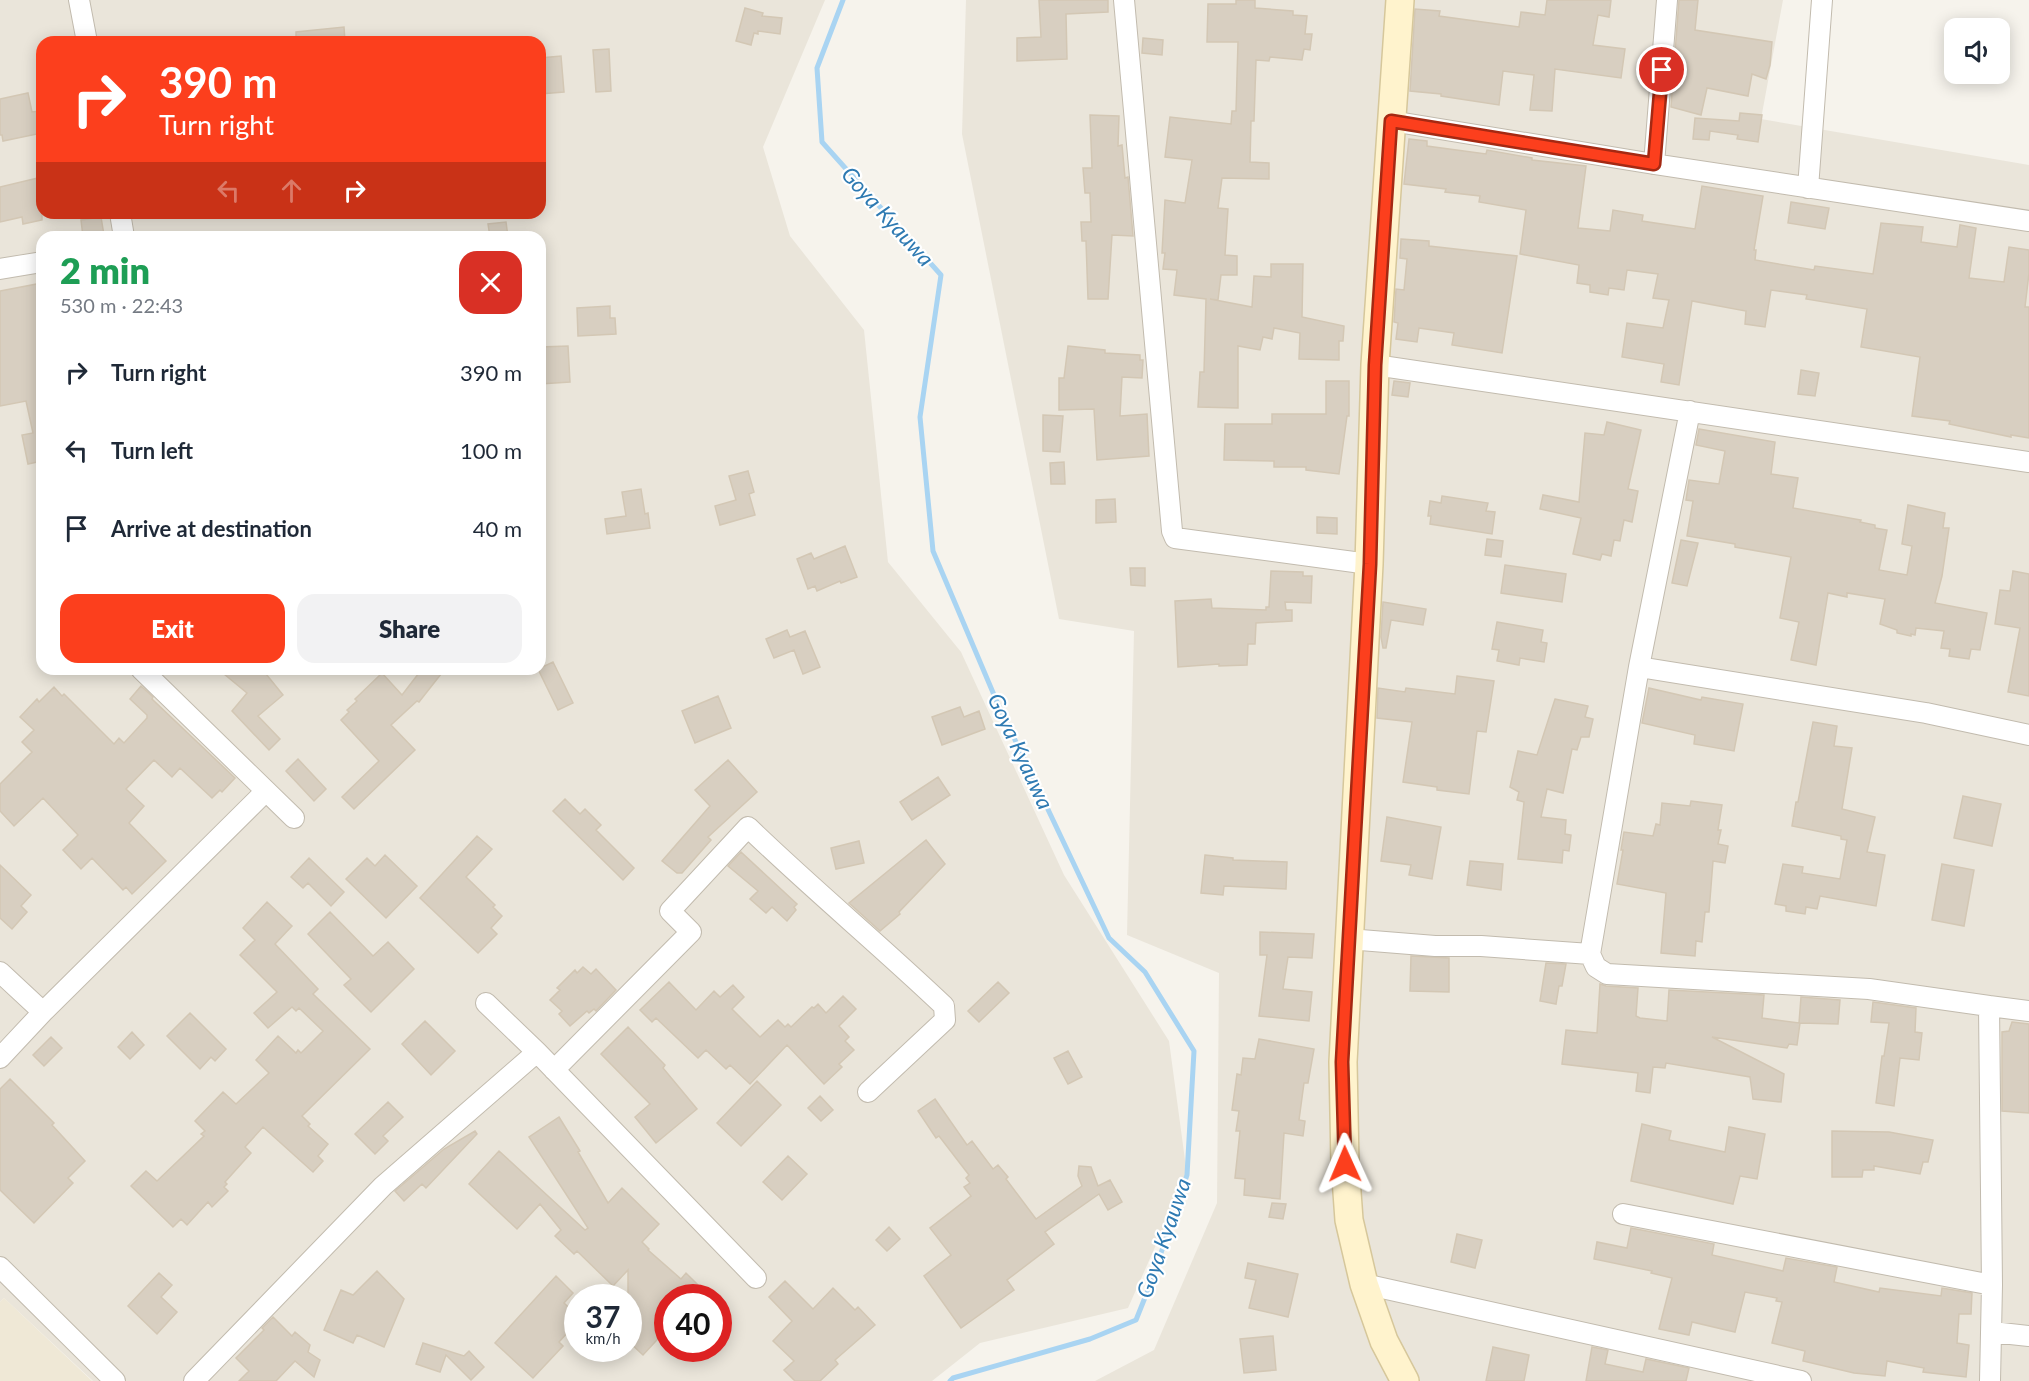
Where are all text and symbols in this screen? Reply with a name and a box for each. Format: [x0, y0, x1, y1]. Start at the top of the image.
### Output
map controls [1944, 18, 2010, 84]
button: sound [1944, 18, 2010, 84]
pin [1636, 44, 1687, 95]
icon: arrive [1645, 53, 1678, 86]
text: 390 m [159, 57, 277, 107]
icon: right [60, 60, 138, 138]
text: Turn right [159, 108, 274, 141]
water label: Goya Kyauwa [836, 161, 940, 271]
icon: left [212, 174, 245, 207]
icon: ahead [275, 174, 308, 207]
icon: right [338, 174, 371, 207]
text: 2 min [60, 248, 150, 292]
button: close [459, 251, 522, 314]
text: 530 m · 22:43 [60, 293, 183, 317]
icon: right [60, 356, 93, 389]
text: Turn right [111, 359, 206, 386]
text: 390 m [460, 359, 522, 386]
icon: left [60, 434, 93, 467]
text: Turn left [111, 437, 193, 464]
text: 100 m [460, 437, 522, 464]
icon: arrive [60, 512, 93, 545]
text: Arrive at destination [111, 515, 312, 542]
text: 40 m [473, 515, 522, 542]
button: Exit [60, 594, 285, 663]
button: Share [297, 594, 522, 663]
water label: Goya Kyauwa [982, 689, 1060, 813]
position arrow [1313, 1132, 1377, 1196]
water label: Goya Kyauwa [1130, 1175, 1196, 1301]
speed limit sign: 40 [654, 1284, 732, 1362]
text: 37 [586, 1298, 620, 1334]
text: km/h [585, 1329, 621, 1347]

